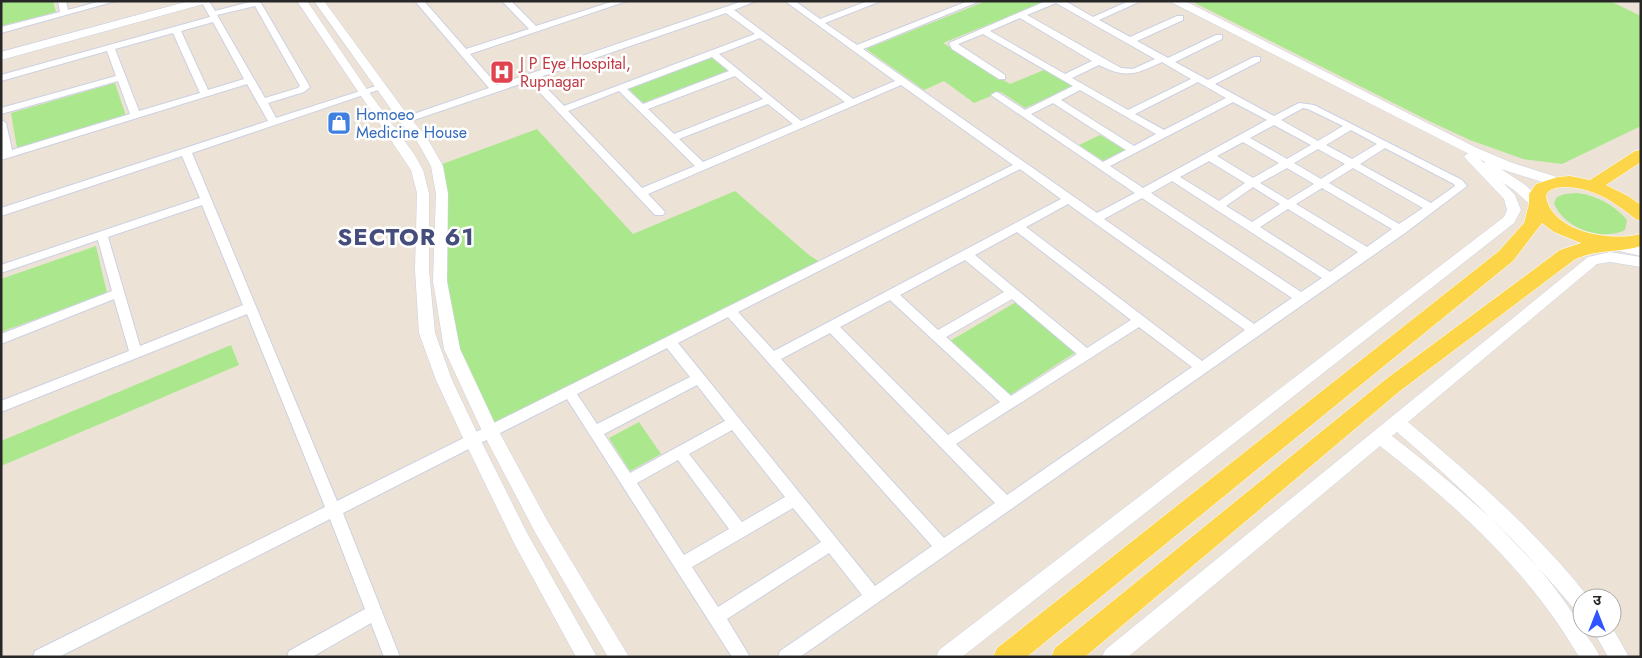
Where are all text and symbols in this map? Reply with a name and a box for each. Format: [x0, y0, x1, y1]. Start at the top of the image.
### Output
place label: J P Eye Hospital, Rupnagar [518, 52, 631, 93]
hospital icon: J P Eye Hospital, Rupnagar [489, 59, 515, 85]
place label: Homoeo Medicine House [356, 103, 467, 144]
shop icon: Homoeo Medicine House [326, 110, 352, 136]
district label: SECTOR 61 [337, 219, 475, 254]
north arrow [1572, 588, 1622, 638]
text: उ [1593, 590, 1602, 610]

